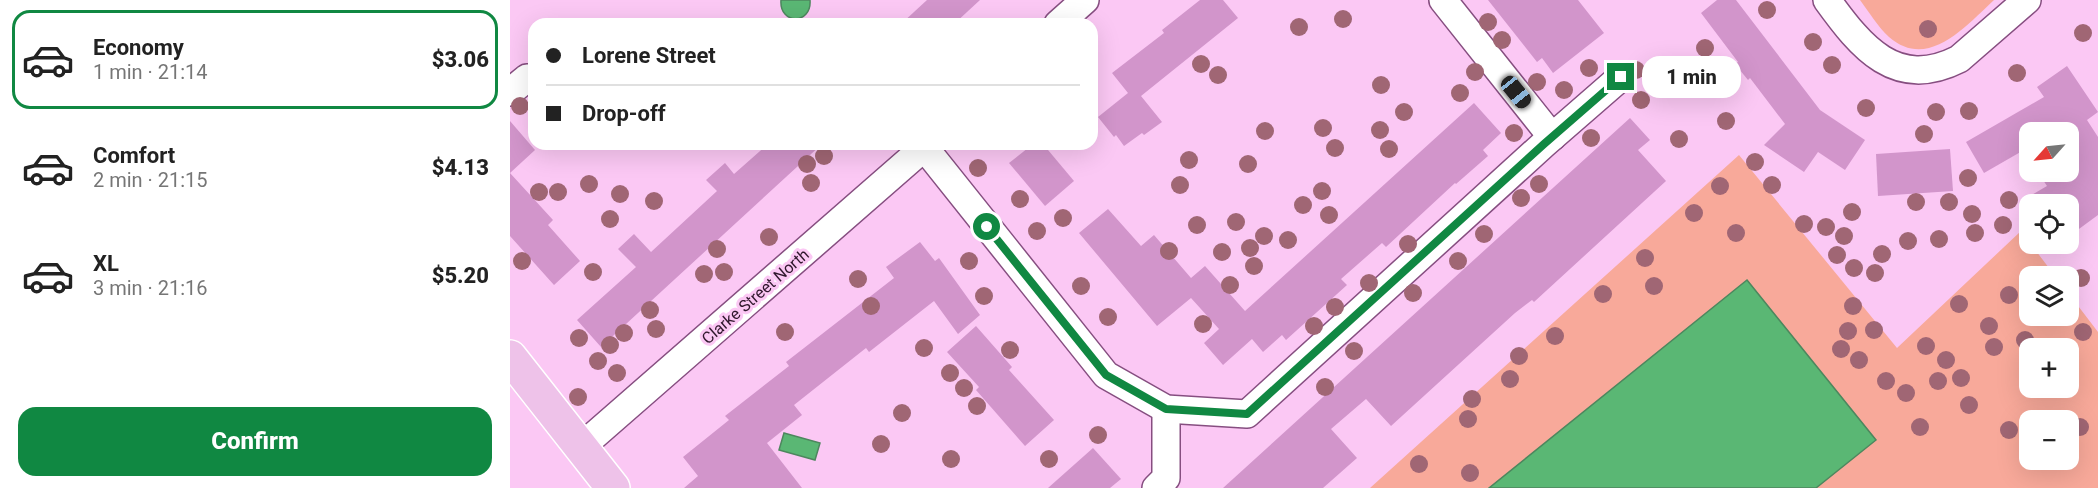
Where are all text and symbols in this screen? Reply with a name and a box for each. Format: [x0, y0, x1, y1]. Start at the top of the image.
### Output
icon: car [21, 33, 75, 87]
text: Economy [93, 35, 184, 60]
text: Lorene Street [582, 43, 716, 68]
text: $3.06 [432, 47, 489, 72]
callout: 1 min [1642, 56, 1741, 98]
text: 1 min · 21:14 [93, 60, 208, 84]
route end [1607, 63, 1634, 90]
text: 1 min [1666, 65, 1717, 89]
car [1498, 72, 1534, 112]
text: Drop-off [582, 101, 666, 126]
north arrow [2019, 122, 2079, 182]
map controls [2019, 122, 2079, 470]
icon: car [21, 141, 75, 195]
text: Comfort [93, 143, 175, 168]
text: $4.13 [432, 155, 489, 180]
text: 2 min · 21:15 [93, 168, 208, 192]
button: locate [2019, 194, 2079, 254]
route start [973, 213, 1000, 240]
street label: Clarke Street North [698, 245, 813, 348]
icon: car [21, 249, 75, 303]
text: XL [93, 251, 119, 276]
text: $5.20 [432, 263, 489, 288]
button: layers [2019, 266, 2079, 326]
text: 3 min · 21:16 [93, 276, 208, 300]
button: + [2019, 338, 2079, 398]
button: Confirm [18, 407, 492, 476]
button: − [2019, 410, 2079, 470]

